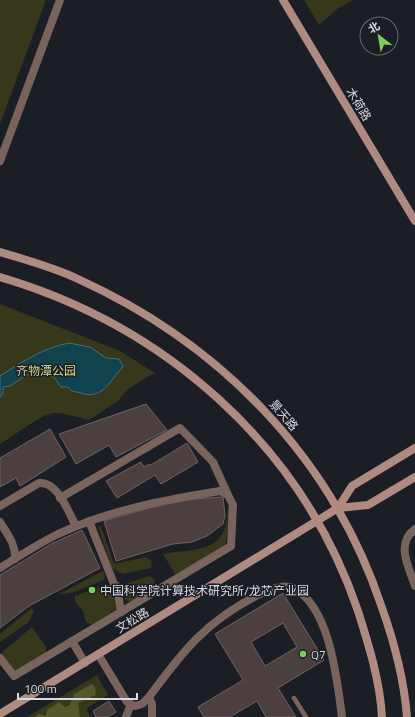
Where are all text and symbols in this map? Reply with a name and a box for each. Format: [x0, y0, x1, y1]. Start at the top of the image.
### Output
north arrow [359, 16, 399, 56]
text: 北 [365, 18, 383, 37]
street label: 木荷路 [342, 84, 376, 124]
park label: 齐物潭公园 [16, 361, 76, 380]
street label: 景天路 [265, 395, 303, 435]
place label: 中国科学院计算技术研究所/龙芯产业园 [100, 581, 309, 600]
marker: 中国科学院计算技术研究所/龙芯产业园 [87, 585, 97, 595]
street label: 文松路 [112, 603, 152, 637]
place label: Q7 [311, 645, 326, 664]
marker: Q7 [298, 649, 308, 659]
scale bar [18, 675, 137, 701]
text: 100 m [24, 679, 57, 698]

